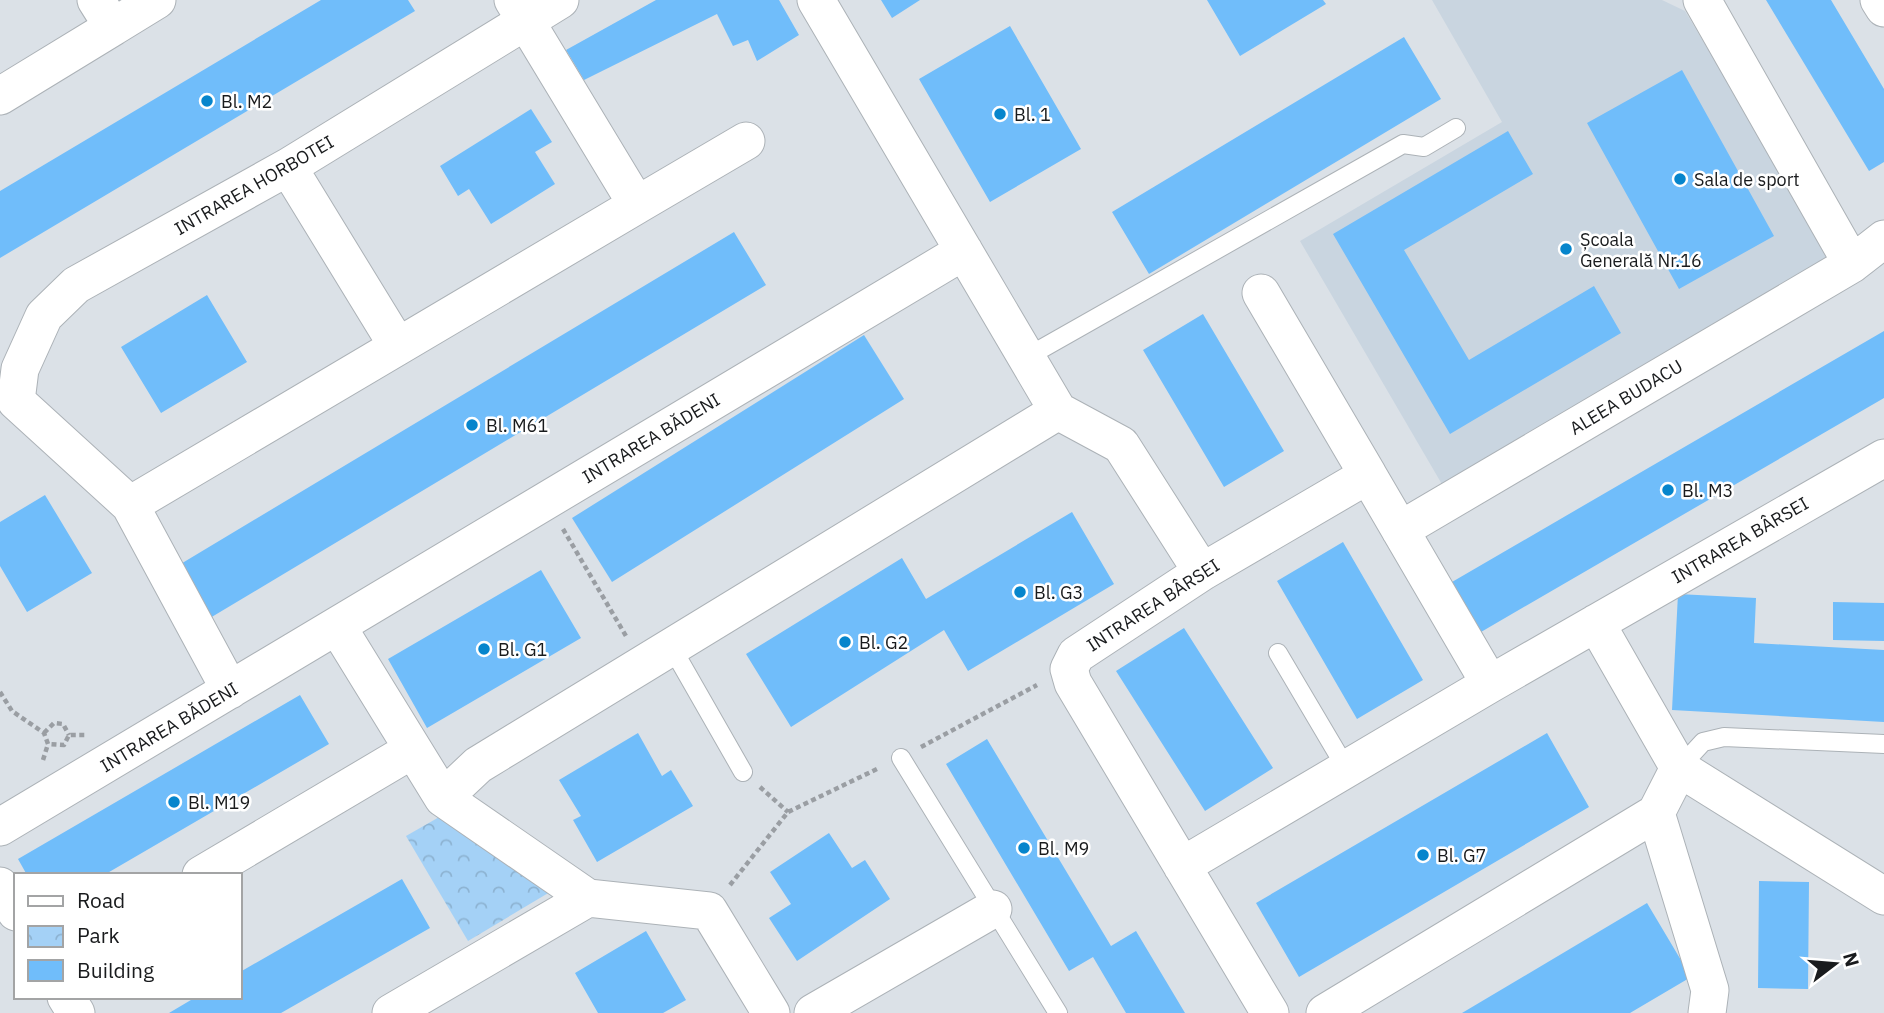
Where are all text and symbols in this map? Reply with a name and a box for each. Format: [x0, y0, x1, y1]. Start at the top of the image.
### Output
place label: Bl. M2 [221, 90, 272, 113]
marker: Bl. M2 [199, 93, 215, 109]
place label: Bl. 1 [1014, 103, 1051, 126]
marker: Bl. 1 [992, 106, 1008, 122]
street label: INTRAREA HORBOTEI [170, 130, 338, 240]
place label: Sala de sport [1694, 168, 1800, 191]
marker: Sala de sport [1672, 171, 1688, 187]
place label: Școala Generală Nr.16 [1580, 228, 1702, 272]
marker: Școala Generală Nr.16 [1558, 241, 1574, 257]
street label: ALEEA BUDACU [1565, 354, 1687, 440]
street label: INTRAREA BĂDENI [578, 388, 724, 488]
place label: Bl. M61 [486, 414, 548, 437]
marker: Bl. M61 [464, 417, 480, 433]
place label: Bl. M3 [1682, 479, 1733, 502]
marker: Bl. M3 [1660, 482, 1676, 498]
street label: INTRAREA BÂRSEI [1668, 492, 1812, 588]
street label: INTRAREA BÂRSEI [1082, 553, 1224, 657]
place label: Bl. G3 [1034, 581, 1083, 604]
marker: Bl. G3 [1012, 584, 1028, 600]
place label: Bl. G2 [859, 631, 908, 654]
marker: Bl. G2 [837, 634, 853, 650]
place label: Bl. G1 [498, 638, 547, 661]
marker: Bl. G1 [476, 641, 492, 657]
street label: INTRAREA BĂDENI [96, 677, 242, 777]
place label: Bl. M19 [188, 791, 250, 814]
marker: Bl. M19 [166, 794, 182, 810]
place label: Bl. M9 [1038, 837, 1089, 860]
marker: Bl. M9 [1016, 840, 1032, 856]
place label: Bl. G7 [1437, 844, 1486, 867]
marker: Bl. G7 [1415, 847, 1431, 863]
legend [14, 873, 242, 999]
text: Road [77, 886, 125, 914]
text: Park [77, 921, 120, 949]
north arrow [1800, 929, 1870, 999]
text: N [1838, 949, 1865, 969]
text: Building [77, 956, 154, 984]

